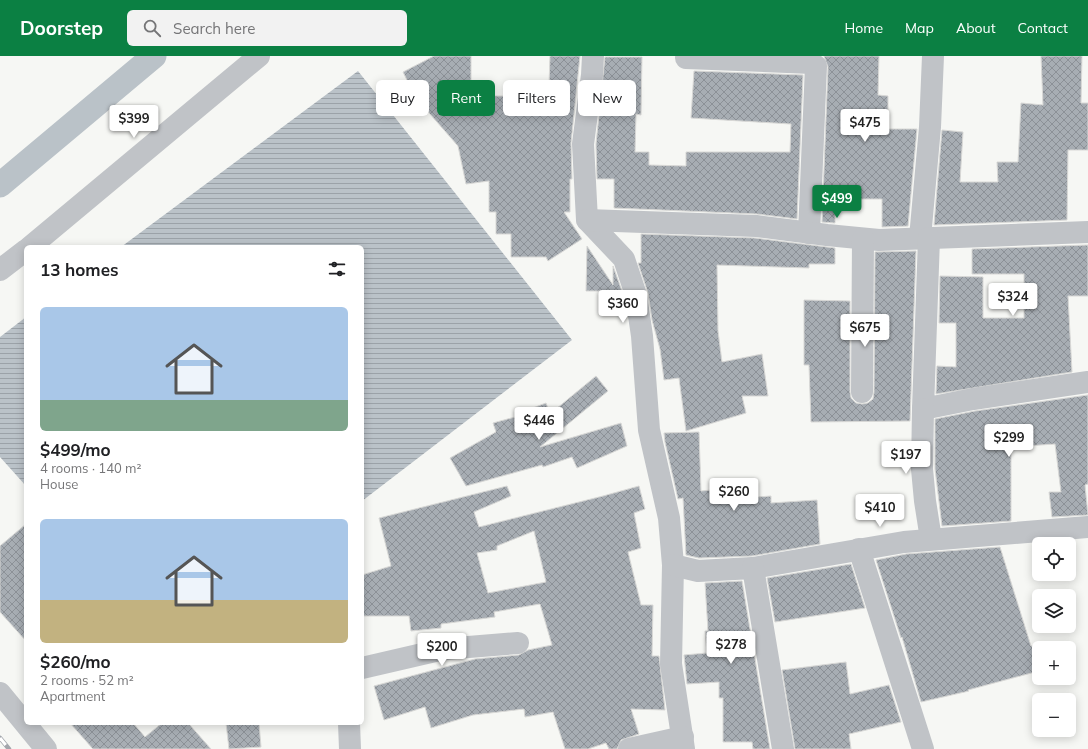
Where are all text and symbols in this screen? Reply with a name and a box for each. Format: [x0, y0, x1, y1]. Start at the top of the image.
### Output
search box [127, 10, 407, 46]
text: Doorstep [20, 16, 103, 40]
icon: search [141, 17, 163, 39]
text: Search here [173, 19, 256, 38]
text: Home [844, 19, 883, 37]
text: Map [905, 19, 934, 37]
text: About [956, 19, 996, 37]
text: Contact [1018, 19, 1068, 37]
chip: Buy [376, 80, 429, 116]
chip: Rent [437, 80, 495, 116]
chip: Filters [503, 80, 570, 116]
chip: New [578, 80, 636, 116]
pin: $399 [110, 105, 158, 139]
pin: $475 [841, 109, 889, 143]
text: $399 [118, 110, 150, 126]
text: $475 [849, 114, 881, 130]
pin: $499 [813, 185, 861, 219]
text: $499 [821, 190, 853, 206]
icon: filters [326, 258, 348, 280]
text: 13 homes [40, 259, 119, 280]
pin: $324 [989, 283, 1037, 317]
text: $324 [997, 288, 1029, 304]
pin: $360 [599, 290, 647, 324]
text: $360 [607, 295, 639, 311]
pin: $675 [841, 314, 889, 348]
text: $675 [849, 319, 881, 335]
icon: home [158, 333, 230, 405]
pin: $446 [515, 407, 563, 441]
text: $446 [523, 412, 555, 428]
pin: $299 [985, 424, 1033, 458]
text: $299 [993, 429, 1025, 445]
text: $499/mo [40, 439, 111, 460]
pin: $197 [882, 441, 930, 475]
text: $197 [890, 446, 922, 462]
text: 4 rooms · 140 m² [40, 460, 141, 476]
text: House [40, 476, 78, 492]
pin: $260 [710, 478, 758, 512]
text: $260 [718, 483, 750, 499]
pin: $410 [856, 494, 904, 528]
text: $410 [864, 499, 896, 515]
map controls [1032, 537, 1076, 737]
button: locate [1032, 537, 1076, 581]
icon: home [158, 545, 230, 617]
button: layers [1032, 589, 1076, 633]
pin: $278 [707, 631, 755, 665]
pin: $200 [418, 633, 466, 667]
text: $278 [715, 636, 747, 652]
text: $200 [426, 638, 458, 654]
button: + [1032, 641, 1076, 685]
text: $260/mo [40, 651, 111, 672]
text: 2 rooms · 52 m² [40, 672, 134, 688]
text: Apartment [40, 688, 105, 704]
button: − [1032, 693, 1076, 737]

